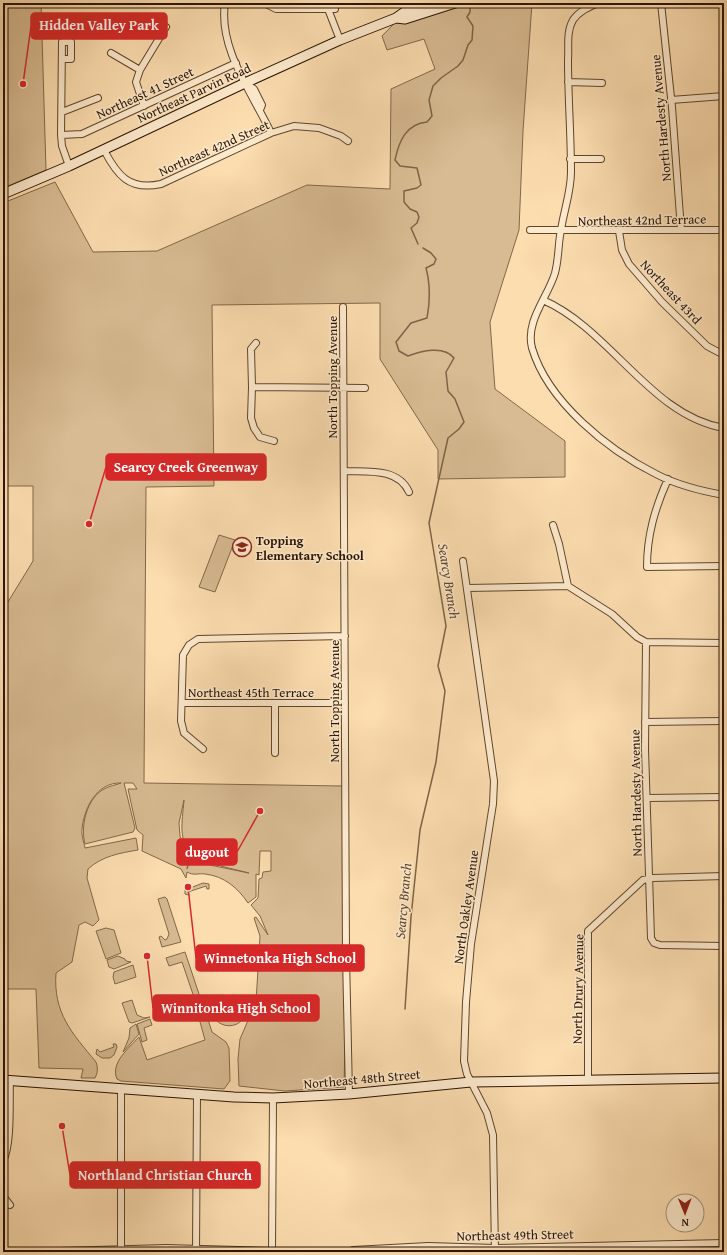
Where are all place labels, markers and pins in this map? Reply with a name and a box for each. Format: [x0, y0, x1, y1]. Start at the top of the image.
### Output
callout: Hidden Valley Park [31, 13, 167, 39]
callout: Searcy Creek Greenway [106, 454, 266, 480]
place label: Topping Elementary School [256, 531, 364, 565]
school or university icon: Topping Elementary School [231, 536, 253, 558]
callout: dugout [177, 839, 237, 865]
callout: Winnetonka High School [196, 945, 364, 971]
callout: Winnitonka High School [153, 995, 319, 1021]
callout: Northland Christian Church [70, 1162, 260, 1188]

